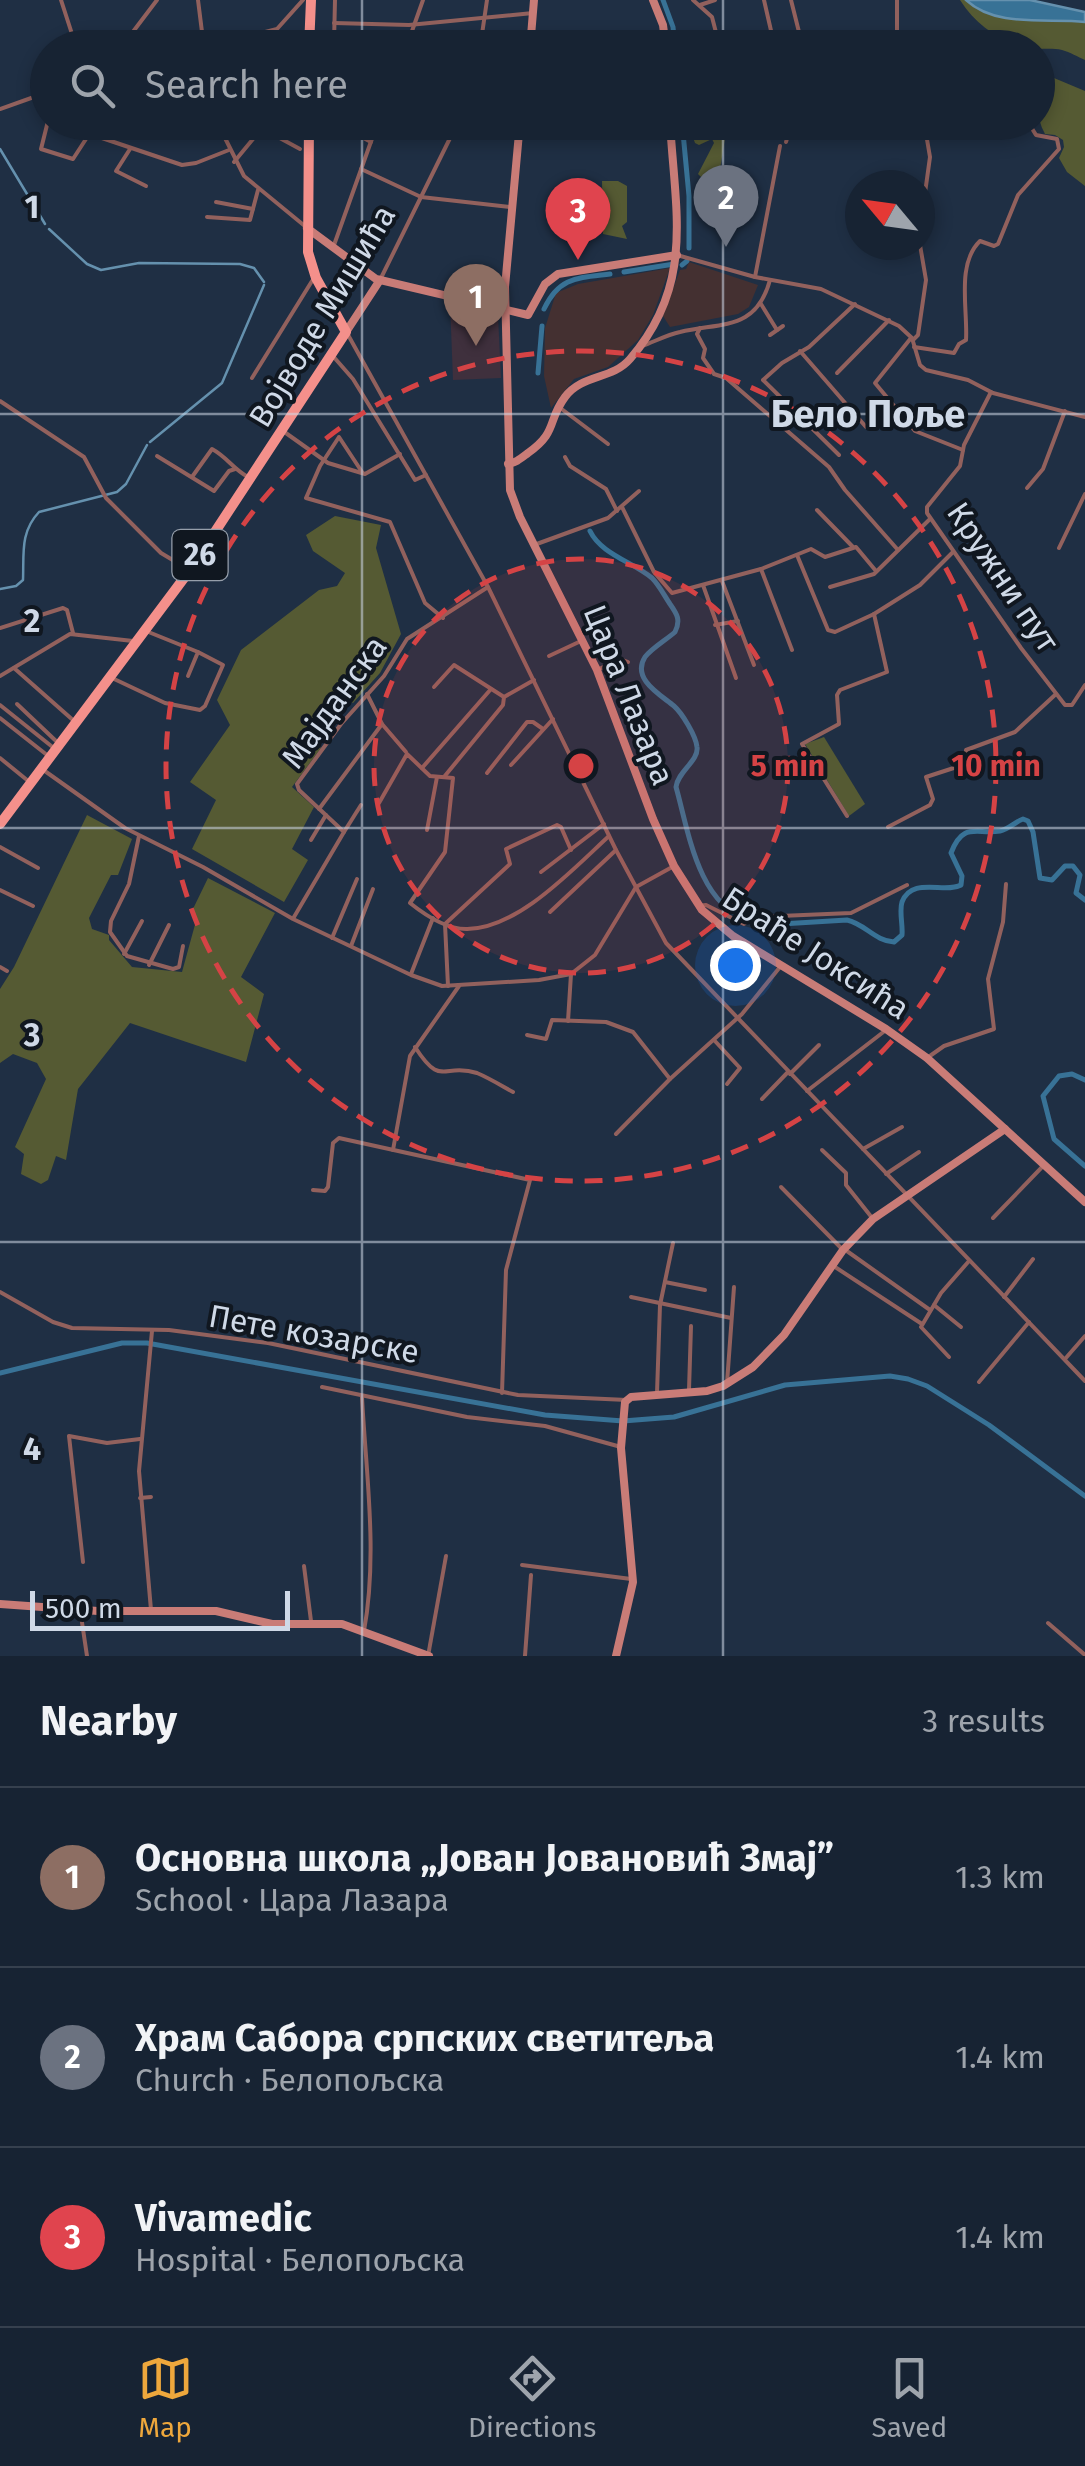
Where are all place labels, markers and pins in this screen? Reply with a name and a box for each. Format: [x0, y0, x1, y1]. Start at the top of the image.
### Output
pin: 2 [694, 164, 758, 247]
pin: 3 [546, 178, 610, 260]
pin: 1 [444, 264, 508, 346]
centre of rings [563, 748, 599, 784]

